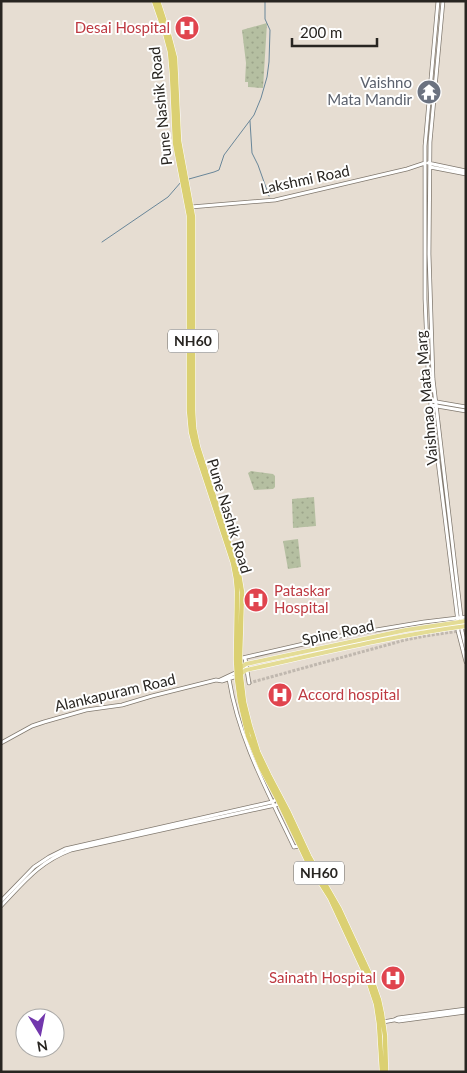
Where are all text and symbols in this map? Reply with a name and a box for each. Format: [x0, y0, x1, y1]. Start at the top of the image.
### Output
hospital icon: Desai Hospital [174, 15, 200, 41]
scale bar [292, 15, 377, 47]
place label: Desai Hospital [75, 18, 170, 36]
text: 200 m [300, 23, 342, 41]
street label: Pune Nashik Road [145, 46, 175, 166]
place label: Vaishno Mata Mandir [327, 73, 413, 108]
temple icon: Vaishno Mata Mandir [416, 79, 442, 105]
street label: Lakshmi Road [259, 161, 351, 197]
road number: NH60 [168, 330, 218, 352]
street label: Vaishnao Mata Marg [411, 330, 441, 466]
street label: Pune Nashik Road [204, 456, 256, 575]
place label: Pataskar Hospital [274, 581, 331, 616]
hospital icon: Pataskar Hospital [243, 587, 269, 613]
street label: Spine Road [300, 616, 376, 648]
street label: Alankapuram Road [53, 669, 177, 715]
hospital icon: Accord hospital [267, 682, 293, 708]
place label: Accord hospital [298, 685, 400, 703]
road number: NH60 [294, 861, 344, 884]
hospital icon: Sainath Hospital [380, 965, 406, 991]
place label: Sainath Hospital [269, 968, 376, 986]
north arrow [15, 1008, 65, 1058]
text: N [36, 1037, 49, 1056]

